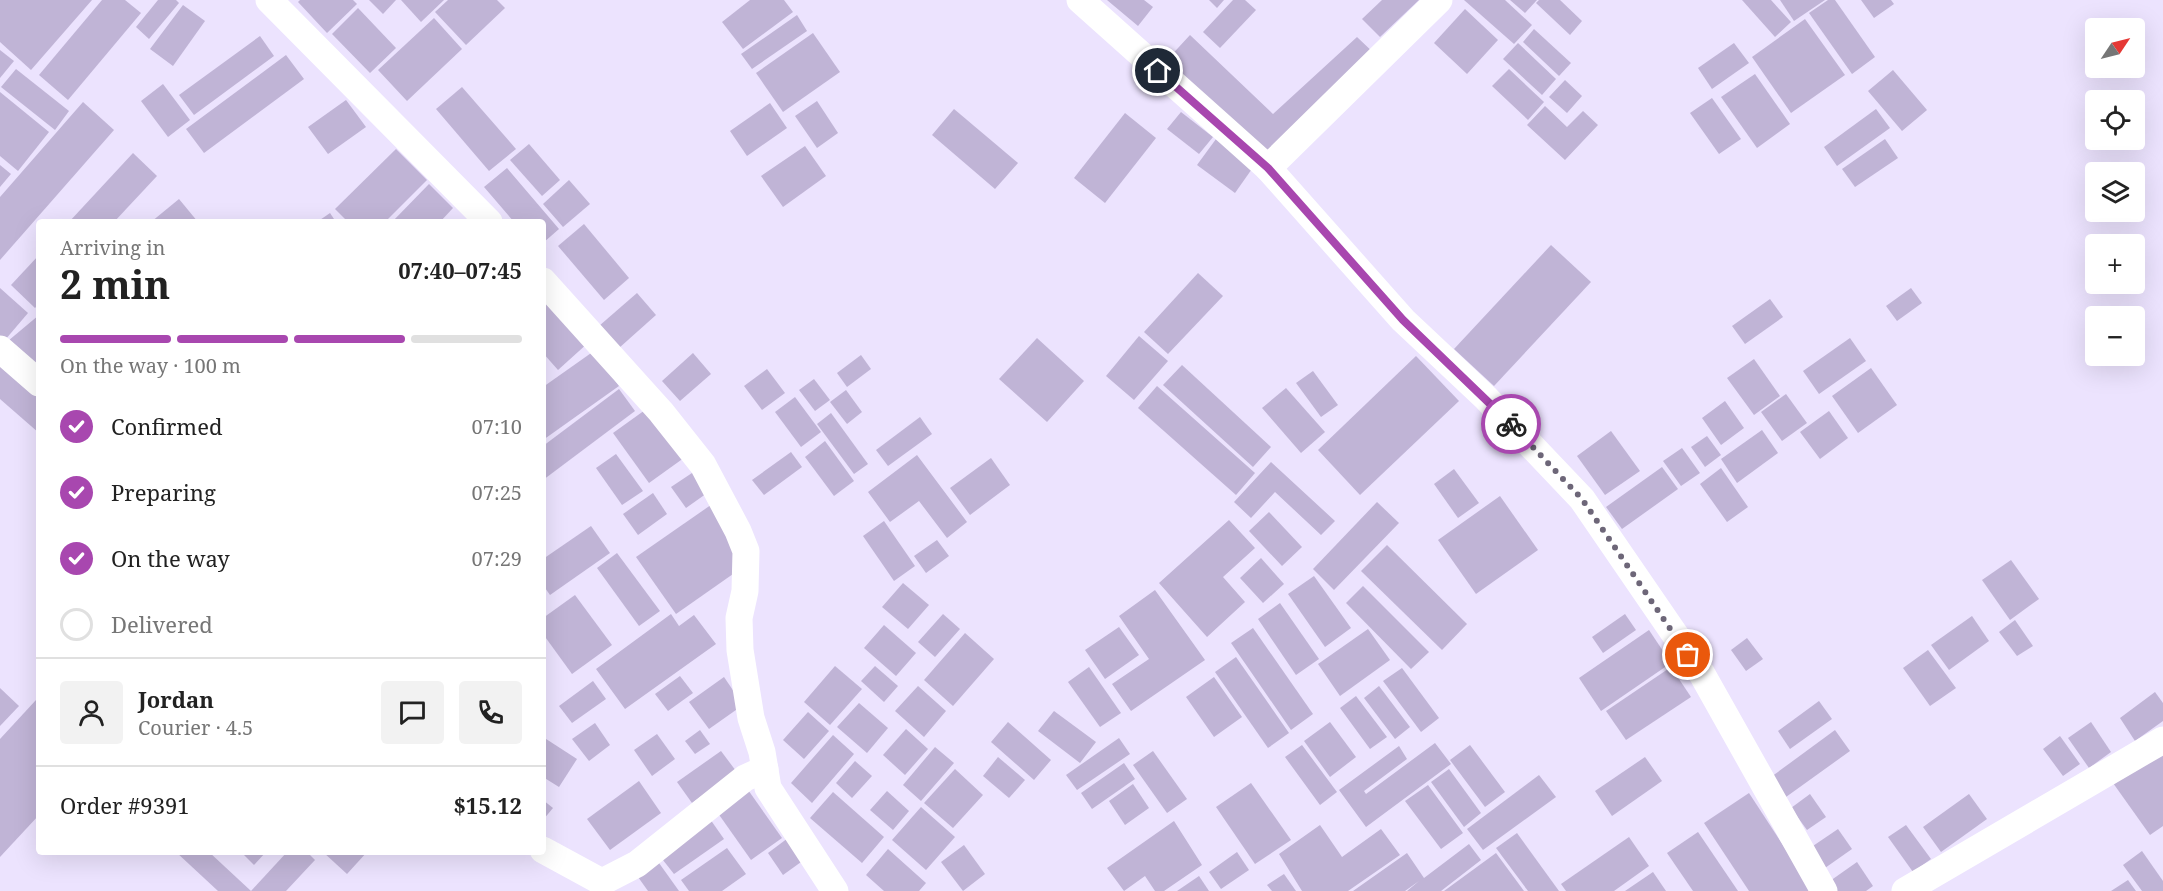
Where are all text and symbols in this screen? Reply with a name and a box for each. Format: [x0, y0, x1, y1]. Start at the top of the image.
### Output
north arrow [2085, 18, 2145, 78]
map controls [2085, 18, 2145, 366]
pin [1132, 45, 1183, 96]
icon: home [1141, 54, 1174, 87]
button: locate [2085, 90, 2145, 150]
button: layers [2085, 162, 2145, 222]
text: Arriving in [60, 234, 165, 261]
button: + [2085, 234, 2145, 294]
text: 07:40–07:45 [398, 255, 522, 285]
text: 2 min [60, 257, 170, 310]
button: − [2085, 306, 2145, 366]
text: On the way · 100 m [60, 352, 241, 379]
courier [1481, 394, 1541, 454]
icon: bike [1495, 408, 1528, 441]
icon: check [60, 410, 93, 443]
text: Confirmed [111, 411, 222, 441]
text: 07:10 [472, 413, 522, 440]
icon: check [60, 476, 93, 509]
text: Preparing [111, 477, 216, 507]
text: 07:25 [472, 479, 522, 506]
icon: check [60, 542, 93, 575]
text: On the way [111, 543, 230, 573]
text: 07:29 [472, 545, 522, 572]
text: Delivered [111, 609, 213, 639]
pin [1662, 629, 1713, 680]
icon: bag [1671, 638, 1704, 671]
button: person [60, 681, 123, 744]
button: chat [381, 681, 444, 744]
button: phone [459, 681, 522, 744]
text: Jordan [138, 684, 214, 714]
text: Courier · 4.5 [138, 714, 253, 741]
text: Order #9391 [60, 790, 190, 820]
text: $15.12 [453, 790, 522, 820]

